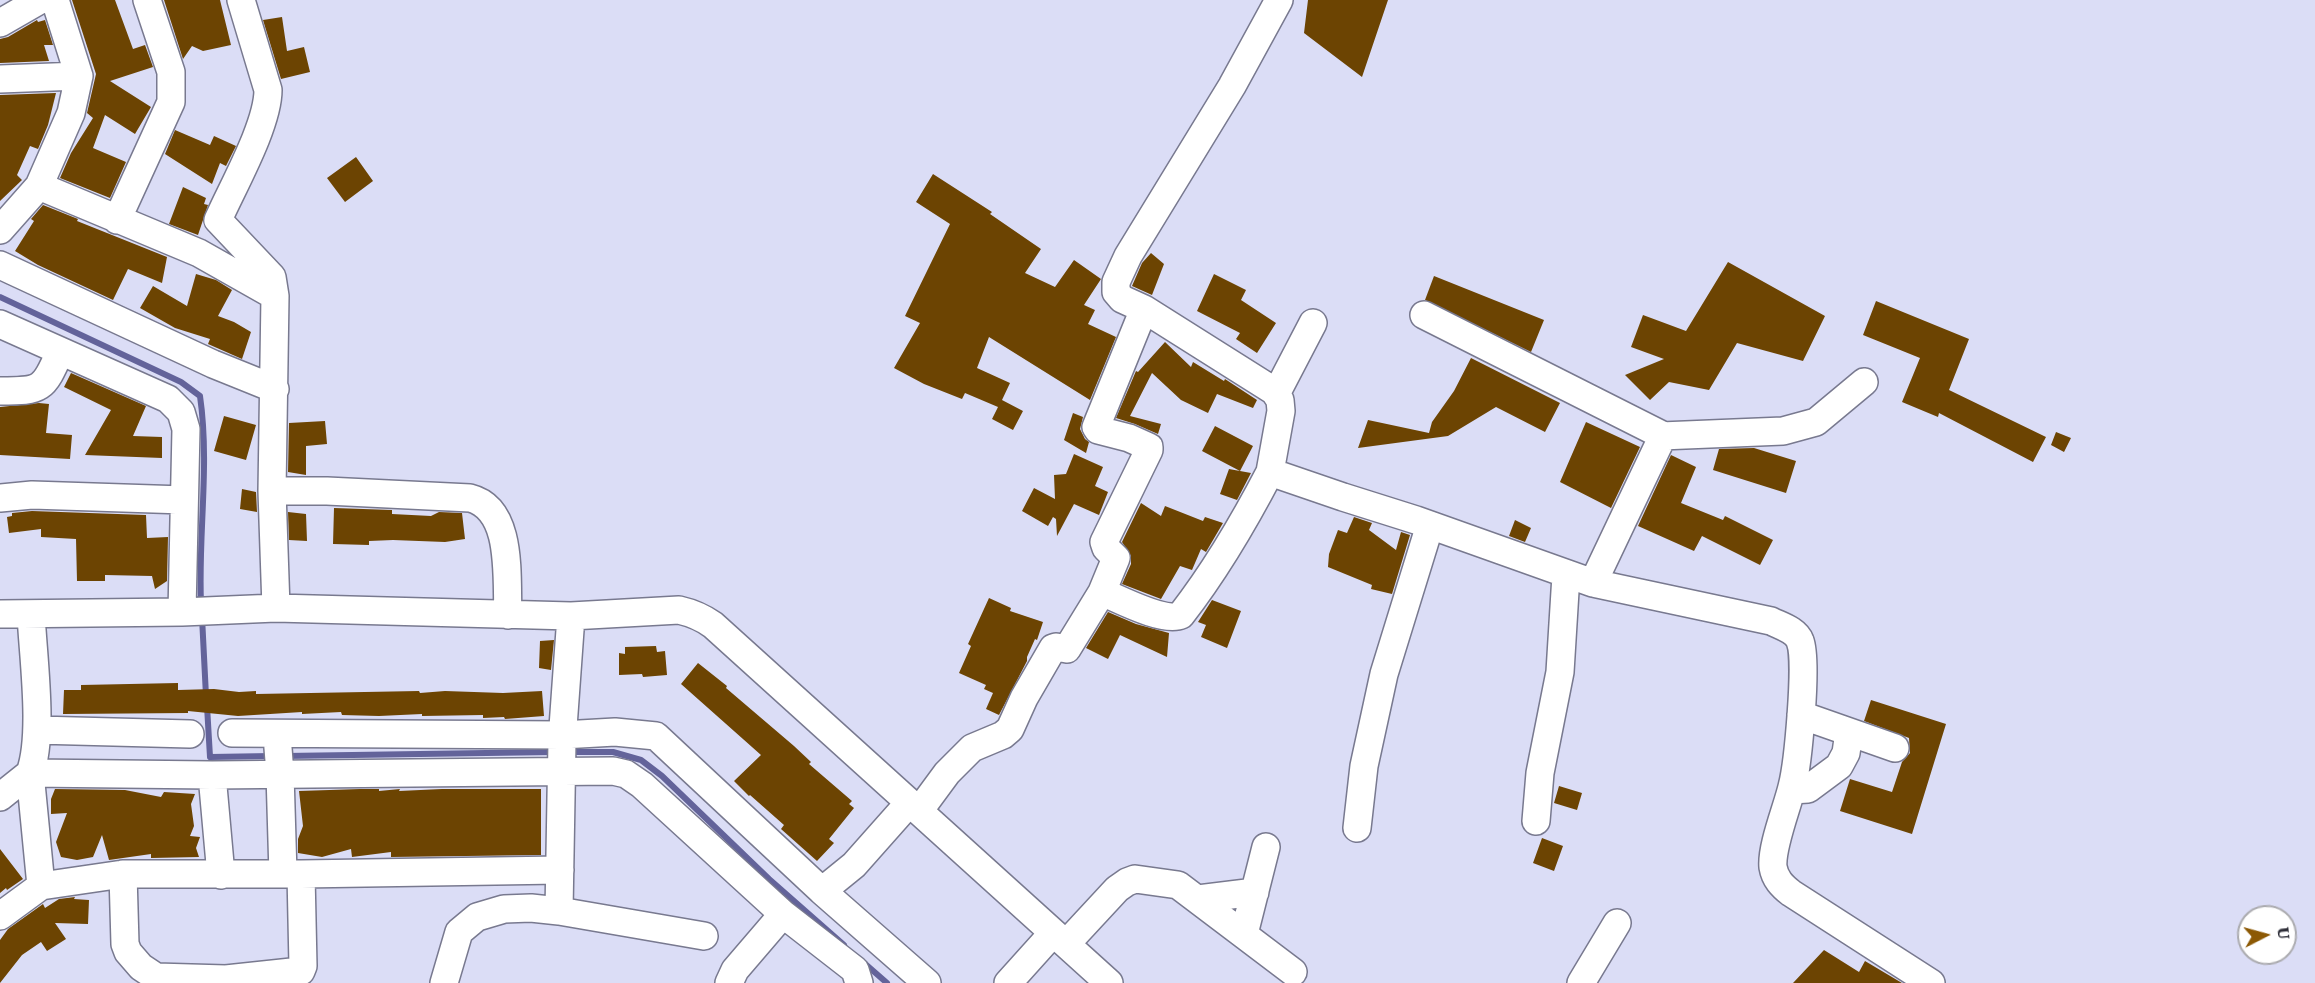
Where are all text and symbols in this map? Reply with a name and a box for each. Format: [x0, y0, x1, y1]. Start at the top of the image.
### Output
north arrow [2237, 905, 2297, 965]
text: U [2273, 926, 2294, 940]

